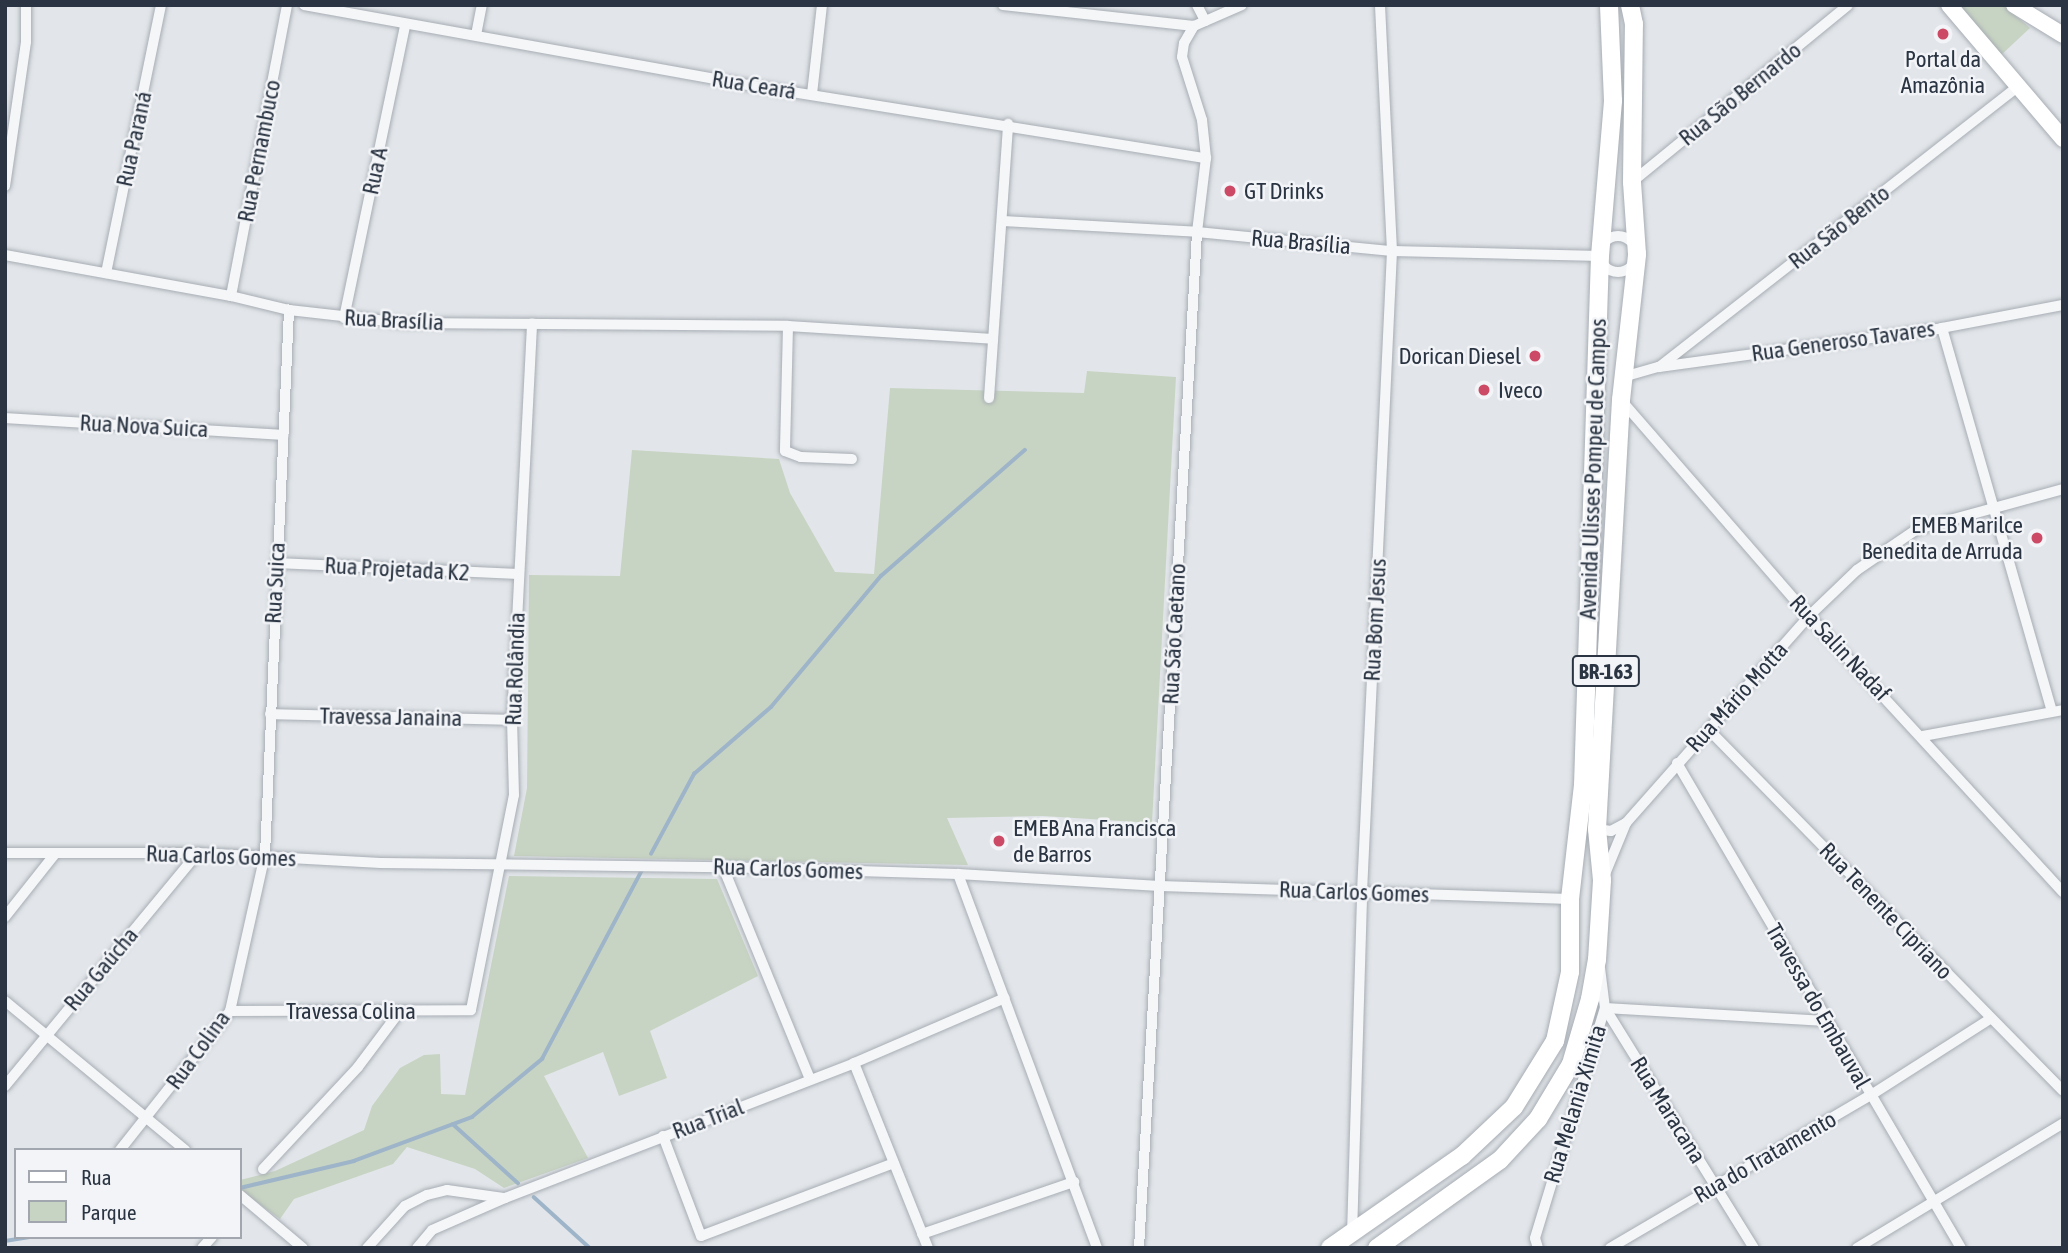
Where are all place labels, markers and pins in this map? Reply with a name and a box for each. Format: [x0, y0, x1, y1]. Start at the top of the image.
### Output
marker: Portal da Amazônia [1935, 26, 1951, 42]
place label: Portal da Amazônia [1901, 45, 1985, 99]
place label: GT Drinks [1244, 177, 1324, 205]
marker: GT Drinks [1222, 183, 1238, 199]
place label: Dorican Diesel [1398, 342, 1521, 370]
marker: Dorican Diesel [1527, 348, 1543, 364]
place label: Iveco [1498, 376, 1543, 404]
marker: Iveco [1476, 382, 1492, 398]
place label: EMEB Marilce Benedita de Arruda [1861, 511, 2023, 565]
marker: EMEB Marilce Benedita de Arruda [2029, 530, 2045, 546]
place label: EMEB Ana Francisca de Barros [1013, 814, 1176, 868]
marker: EMEB Ana Francisca de Barros [991, 833, 1007, 849]

